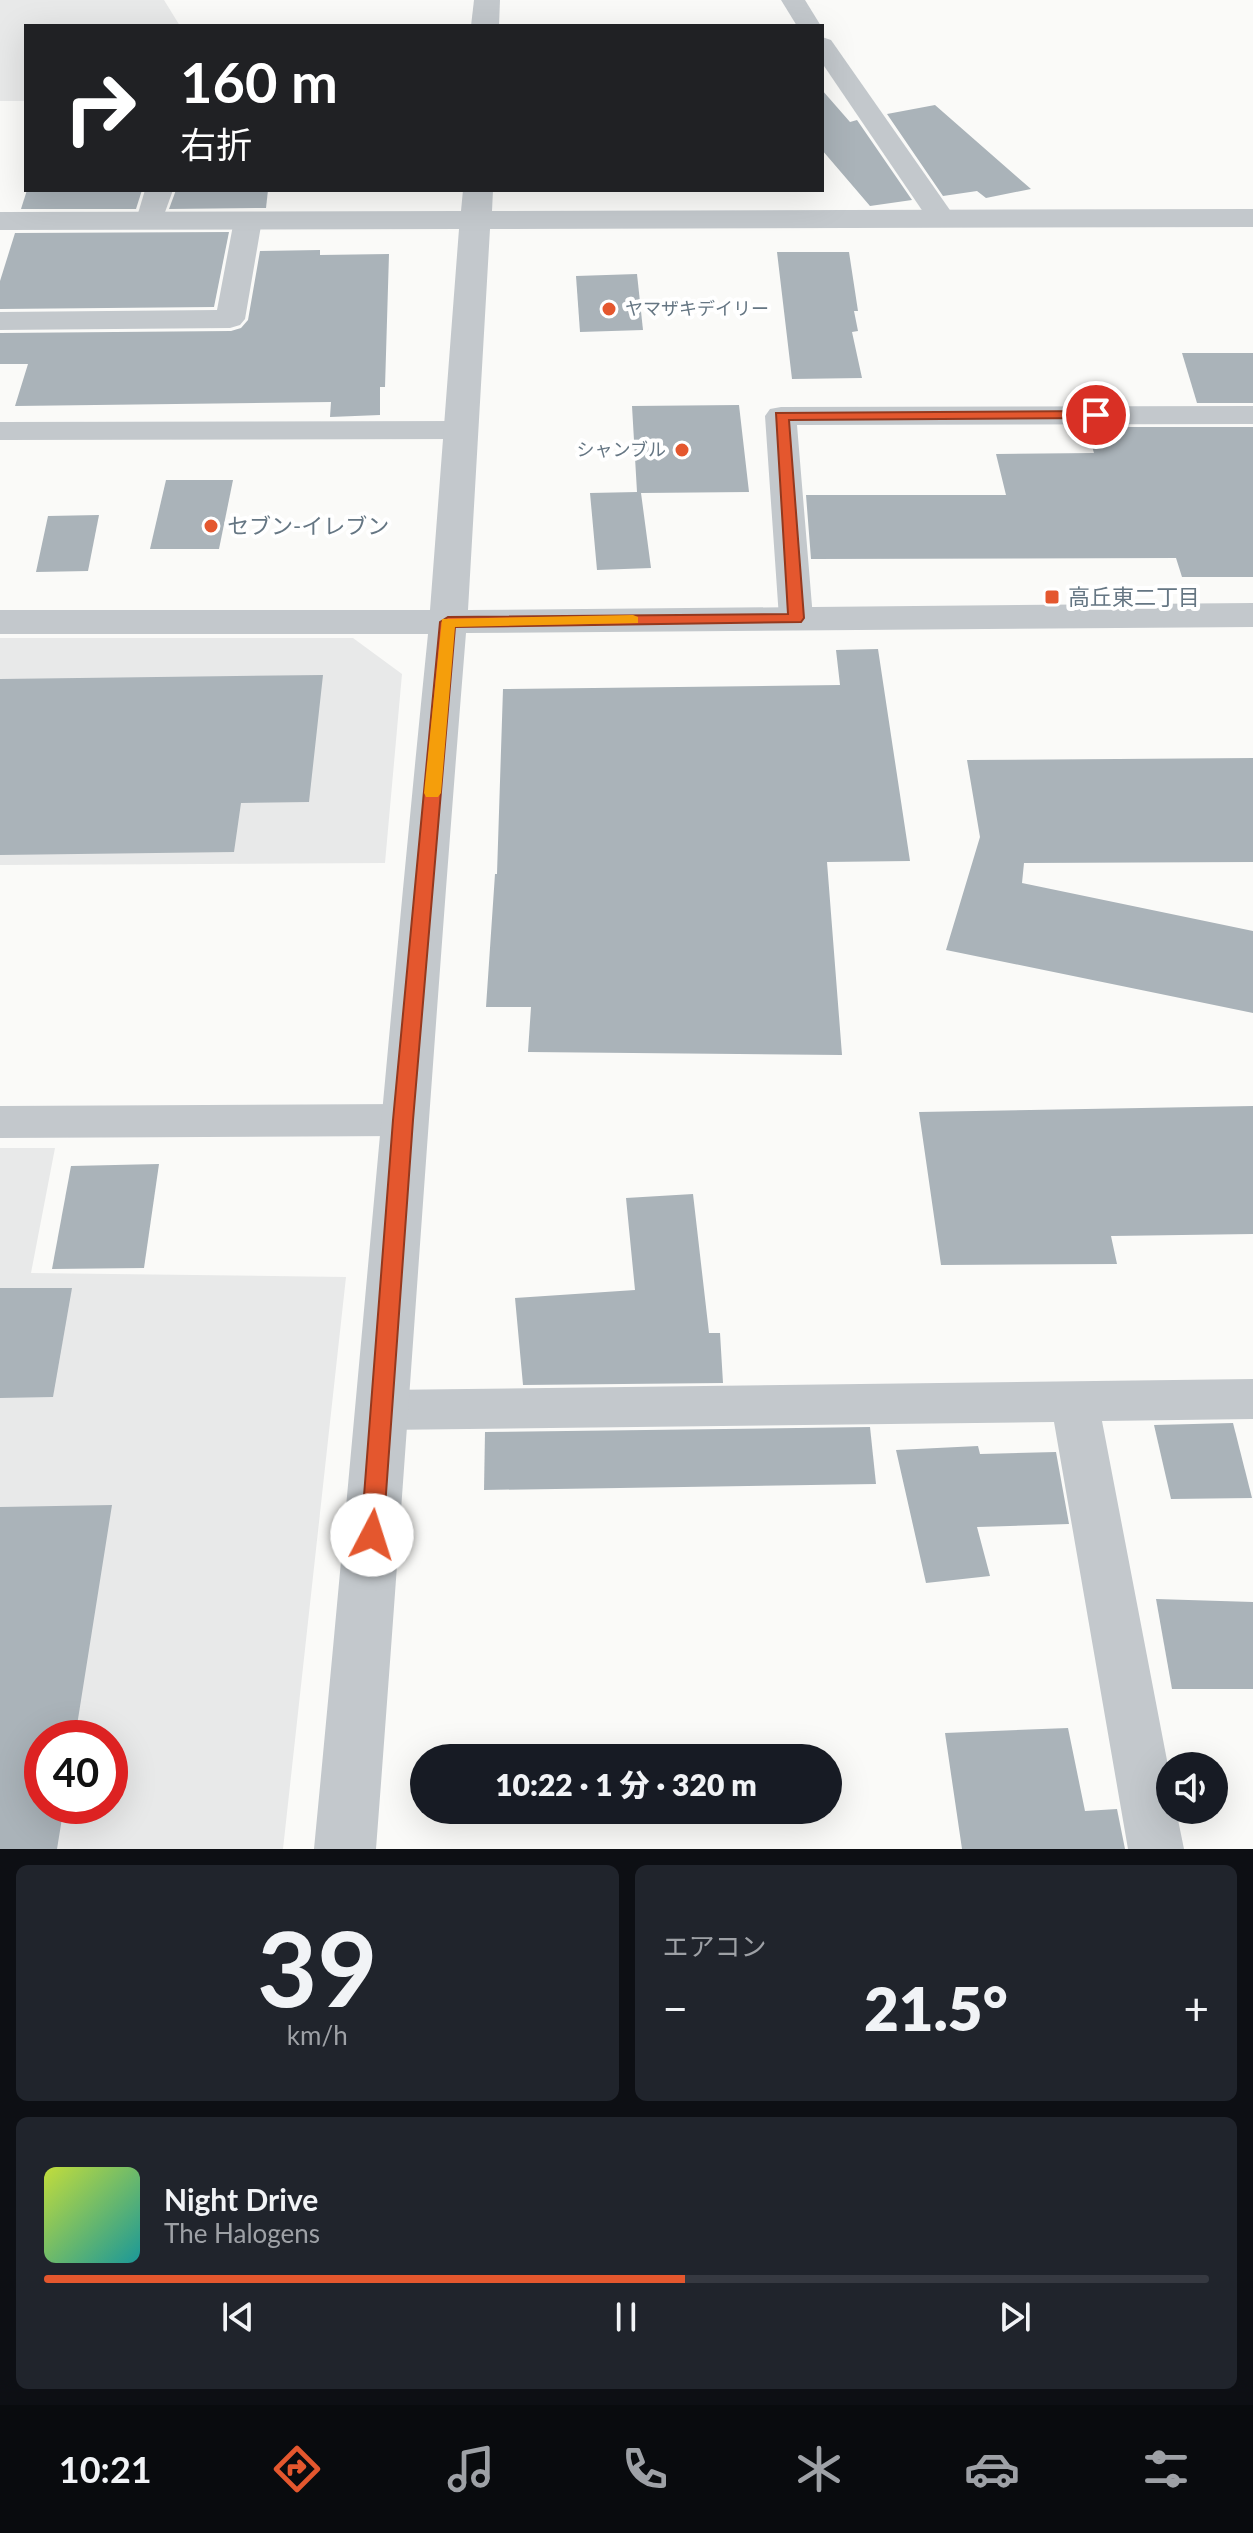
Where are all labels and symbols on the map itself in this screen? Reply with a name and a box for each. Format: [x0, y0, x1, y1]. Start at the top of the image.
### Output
place label: ヤマザキデイリー [625, 297, 769, 319]
marker: ヤマザキデイリー [600, 300, 618, 318]
pin [1062, 381, 1130, 449]
place label: シャンブル [577, 438, 666, 460]
marker: シャンブル [673, 441, 691, 459]
place label: セブン-イレブン [227, 512, 389, 539]
marker: セブン-イレブン [202, 517, 220, 535]
place label: 高丘東二丁目 [1068, 583, 1200, 610]
marker: 高丘東二丁目 [1043, 588, 1061, 606]
position arrow [330, 1493, 414, 1577]
speed limit sign: 40 [24, 1720, 128, 1824]

